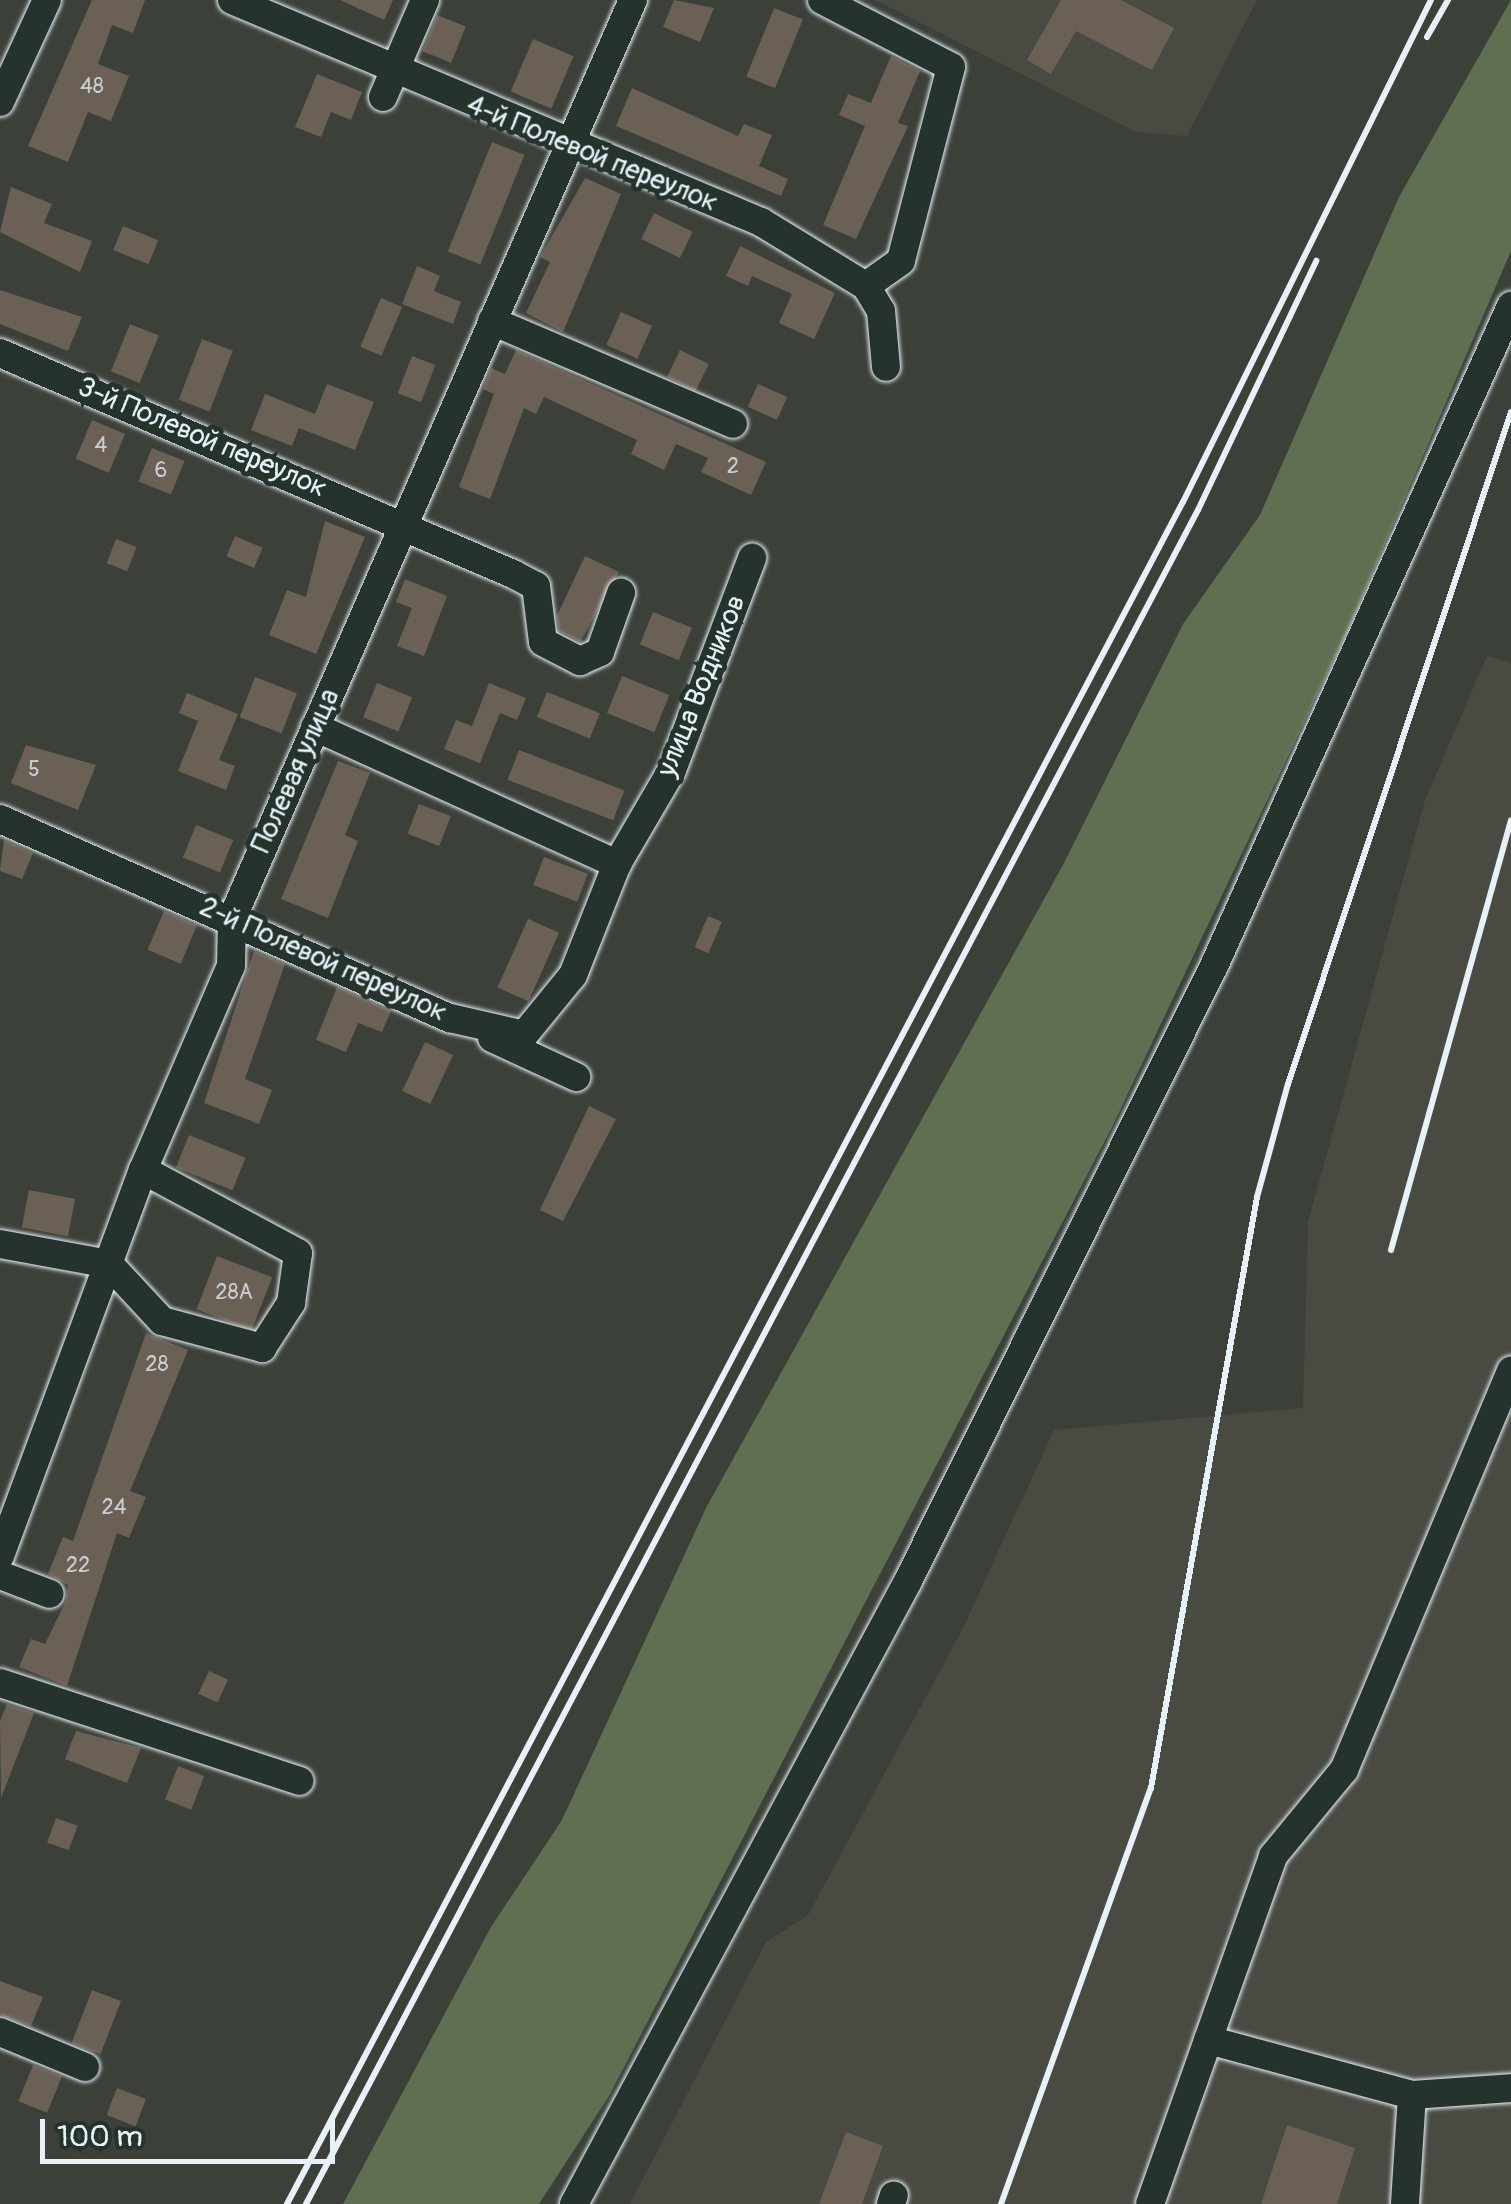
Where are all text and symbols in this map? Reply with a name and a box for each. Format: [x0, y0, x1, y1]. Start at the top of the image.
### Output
house number: 48 [80, 74, 104, 100]
street label: 4-й Полевой переулок [462, 88, 722, 220]
street label: 3-й Полевой переулок [73, 370, 331, 506]
house number: 4 [95, 433, 107, 459]
house number: 2 [727, 454, 739, 480]
house number: 6 [155, 458, 167, 484]
street label: улица Водников [650, 590, 754, 782]
street label: Полевая улица [245, 684, 347, 858]
house number: 5 [28, 757, 40, 783]
street label: 2-й Полевой переулок [194, 890, 452, 1030]
house number: 28А [215, 1280, 253, 1306]
house number: 28 [145, 1352, 169, 1378]
house number: 24 [101, 1495, 127, 1521]
house number: 22 [66, 1553, 90, 1579]
scale bar [45, 2099, 340, 2161]
text: 100 m [57, 2118, 143, 2155]

